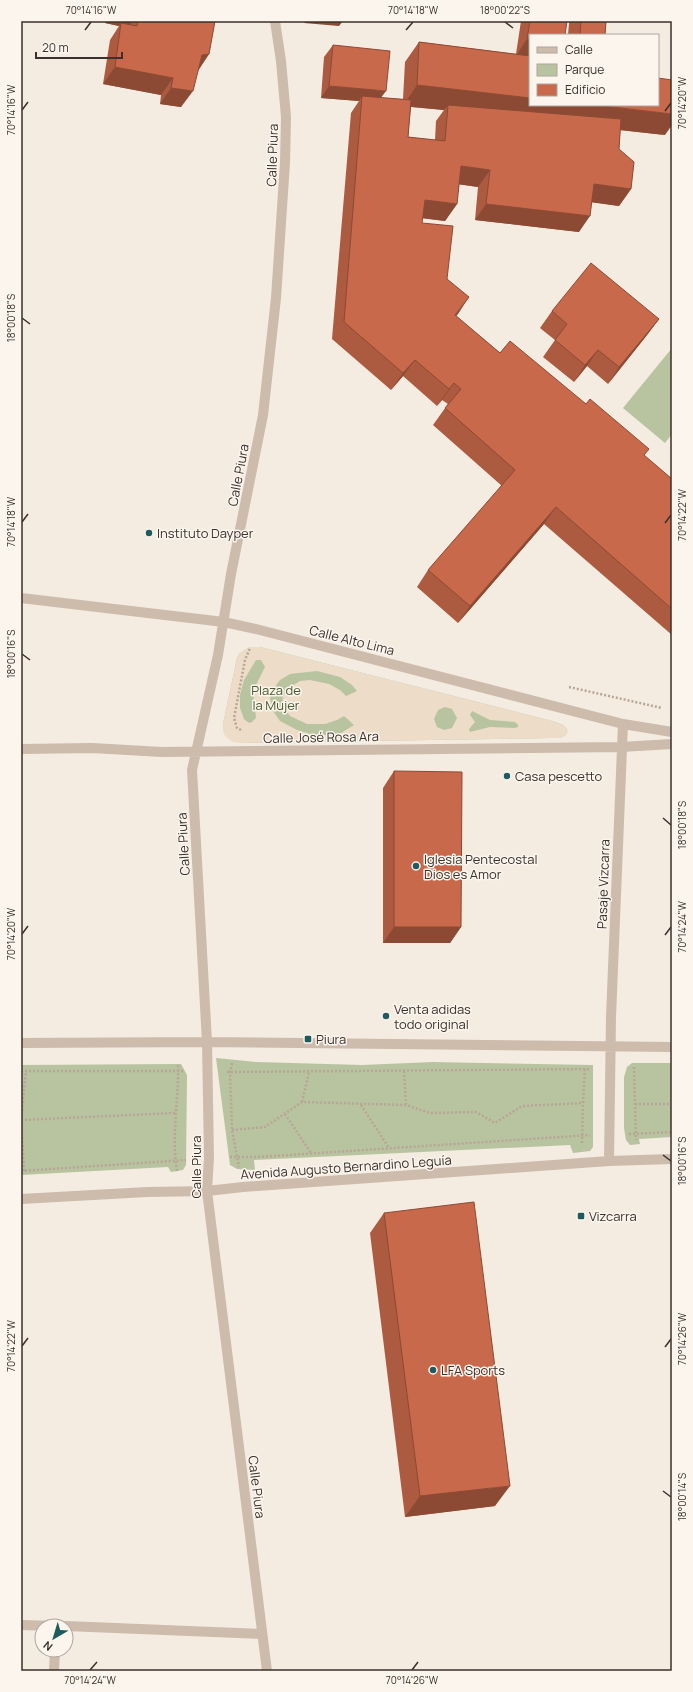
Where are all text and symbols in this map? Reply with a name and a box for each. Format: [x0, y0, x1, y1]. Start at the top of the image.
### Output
text: 70°14'16"W [66, 3, 117, 17]
text: 70°14'18"W [388, 3, 439, 17]
text: 18°00'22"S [480, 3, 530, 17]
scale bar [36, 34, 122, 60]
legend [529, 34, 659, 106]
text: 20 m [42, 39, 69, 56]
text: Calle [565, 41, 593, 58]
text: Parque [565, 61, 604, 78]
text: 70°14'20"W [675, 76, 689, 129]
text: Edificio [565, 81, 605, 98]
text: 70°14'16"W [4, 84, 18, 135]
street label: Calle Piura [262, 123, 282, 187]
text: 18°00'18"S [4, 294, 18, 342]
street label: Calle Piura [223, 442, 253, 508]
text: 70°14'22"W [675, 488, 689, 541]
text: 70°14'18"W [4, 496, 18, 547]
place label: Instituto Dayper [157, 524, 254, 542]
marker: Instituto Dayper [144, 528, 154, 538]
street label: Calle Alto Lima [308, 621, 396, 659]
text: 18°00'16"S [4, 630, 18, 678]
park label: Plaza de la Mujer [251, 681, 301, 714]
street label: Calle José Rosa Ara [263, 727, 379, 747]
place label: Casa pescetto [515, 767, 603, 785]
marker: Casa pescetto [502, 771, 512, 781]
text: 18°00'18"S [675, 801, 689, 849]
street label: Calle Piura [172, 812, 194, 876]
street label: Pasaje Vizcarra [592, 839, 614, 929]
place label: Iglesia Pentecostal Dios es Amor [424, 850, 537, 883]
marker: Iglesia Pentecostal Dios es Amor [411, 861, 421, 871]
text: 70°14'24"W [675, 901, 689, 953]
text: 70°14'20"W [4, 907, 18, 960]
place label: Venta adidas todo original [394, 1000, 471, 1033]
marker: Venta adidas todo original [381, 1011, 391, 1021]
place label: Piura [316, 1030, 346, 1048]
marker: Piura [303, 1034, 313, 1044]
street label: Calle Piura [187, 1135, 205, 1199]
text: 18°00'16"S [675, 1137, 689, 1185]
street label: Avenida Augusto Bernardino Leguía [240, 1151, 452, 1183]
place label: Vizcarra [589, 1207, 637, 1225]
marker: Vizcarra [576, 1211, 586, 1221]
text: 70°14'26"W [675, 1312, 689, 1365]
text: 70°14'22"W [4, 1319, 18, 1372]
place label: LFA Sports [441, 1361, 505, 1379]
marker: LFA Sports [428, 1365, 438, 1375]
street label: Calle Piura [244, 1455, 270, 1519]
text: 18°00'14"S [675, 1473, 689, 1521]
north arrow [34, 1618, 74, 1658]
text: N [40, 1638, 55, 1655]
text: 70°14'24"W [64, 1673, 116, 1687]
text: 70°14'26"W [386, 1673, 439, 1687]

